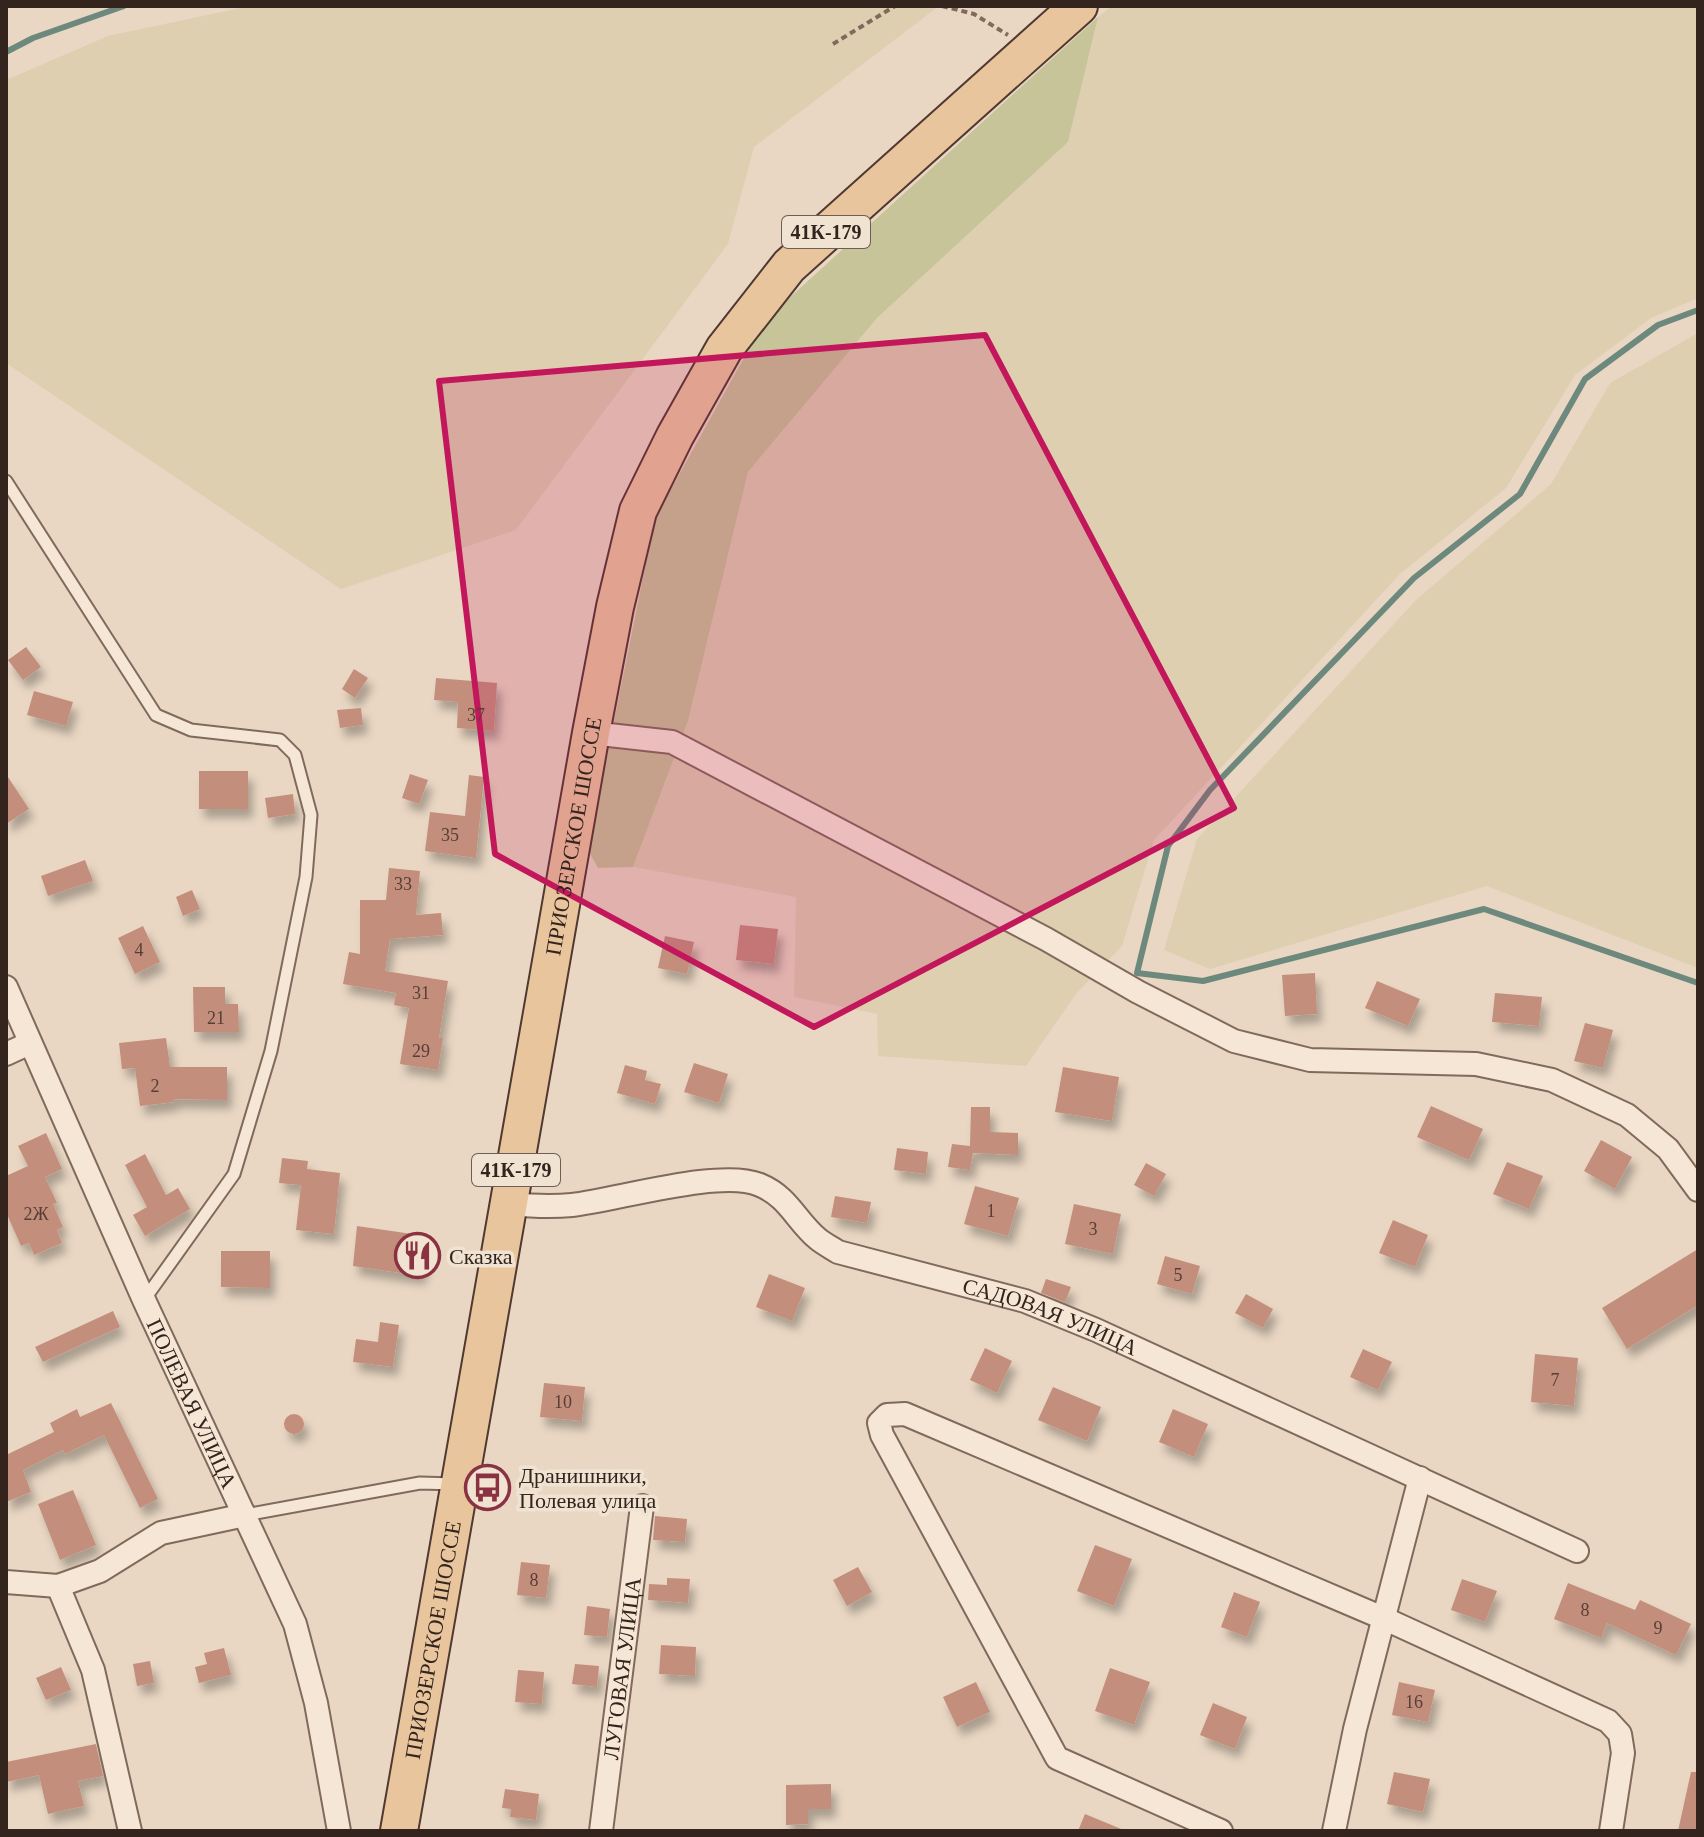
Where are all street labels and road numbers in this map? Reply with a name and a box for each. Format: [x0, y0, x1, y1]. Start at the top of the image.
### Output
road number: 41К-179 [782, 216, 870, 248]
street label: ПРИОЗЕРСКОЕ ШОССЕ [540, 715, 607, 957]
road number: 41К-179 [472, 1154, 560, 1186]
street label: САДОВАЯ УЛИЦА [960, 1273, 1142, 1361]
street label: ПОЛЕВАЯ УЛИЦА [141, 1315, 242, 1492]
street label: ПРИОЗЕРСКОЕ ШОССЕ [400, 1519, 466, 1761]
street label: ЛУГОВАЯ УЛИЦА [598, 1576, 646, 1761]

